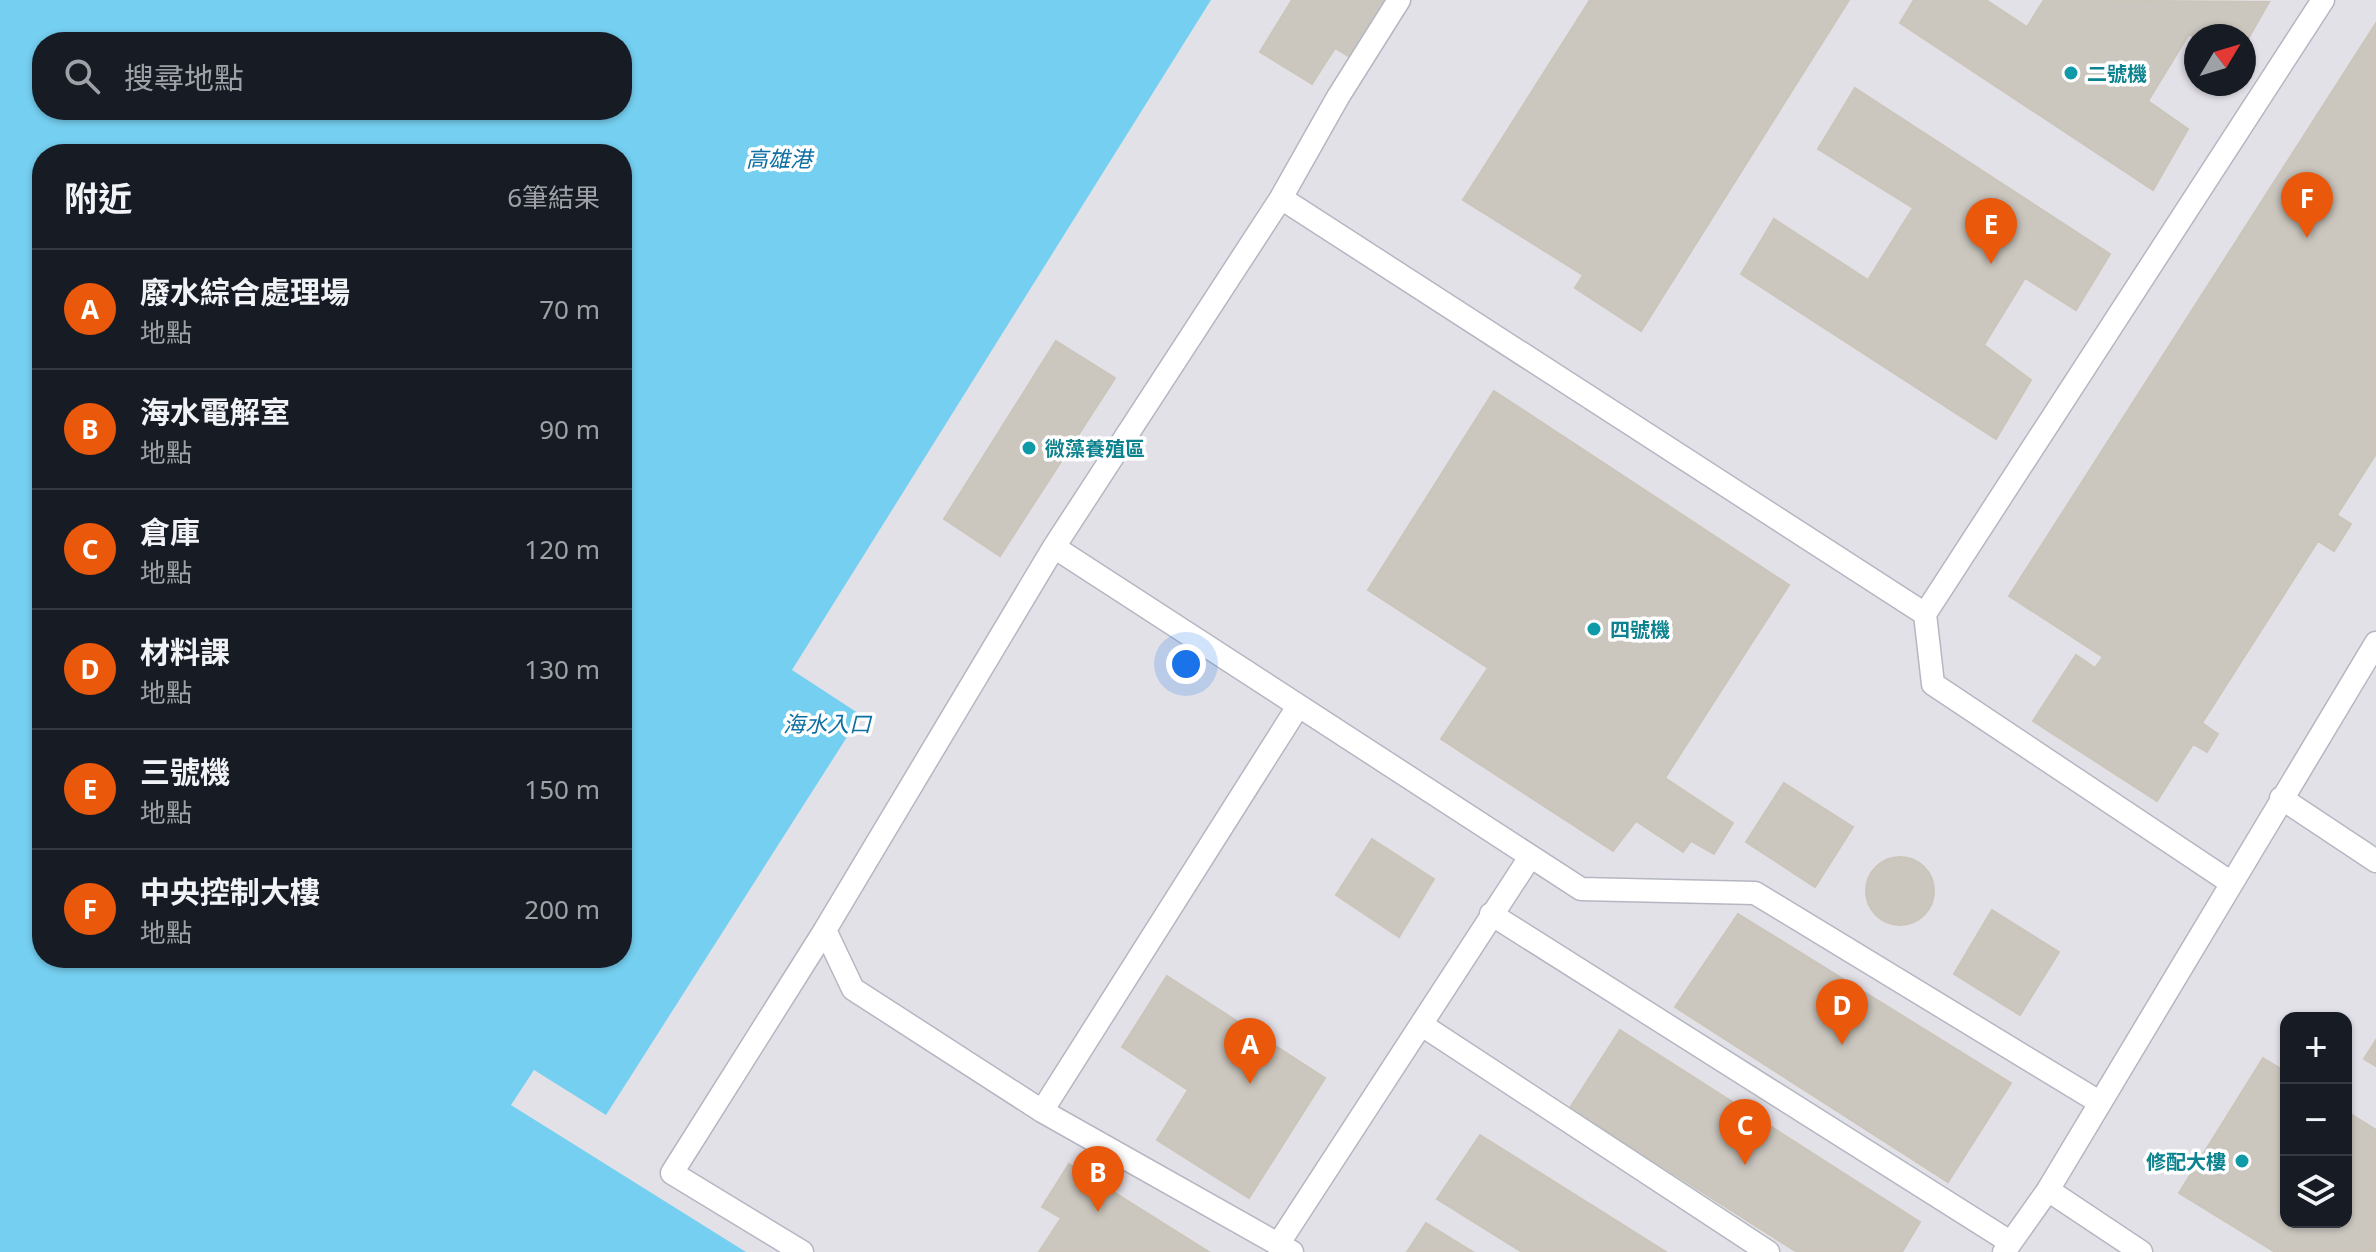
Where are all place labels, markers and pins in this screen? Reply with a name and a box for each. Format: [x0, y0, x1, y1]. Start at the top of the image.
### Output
place label: 二號機 [2087, 60, 2147, 87]
marker: 二號機 [2062, 64, 2080, 82]
pin: F [2281, 172, 2333, 238]
pin: E [1965, 198, 2017, 264]
place label: 微藻養殖區 [1045, 435, 1145, 462]
marker: 微藻養殖區 [1020, 439, 1038, 457]
place label: 四號機 [1610, 616, 1670, 643]
marker: 四號機 [1585, 620, 1603, 638]
pin: D [1816, 979, 1868, 1045]
pin: A [1224, 1018, 1276, 1084]
pin: C [1719, 1099, 1771, 1165]
pin: B [1072, 1146, 1124, 1212]
place label: 修配大樓 [2146, 1148, 2226, 1175]
marker: 修配大樓 [2233, 1152, 2251, 1170]

